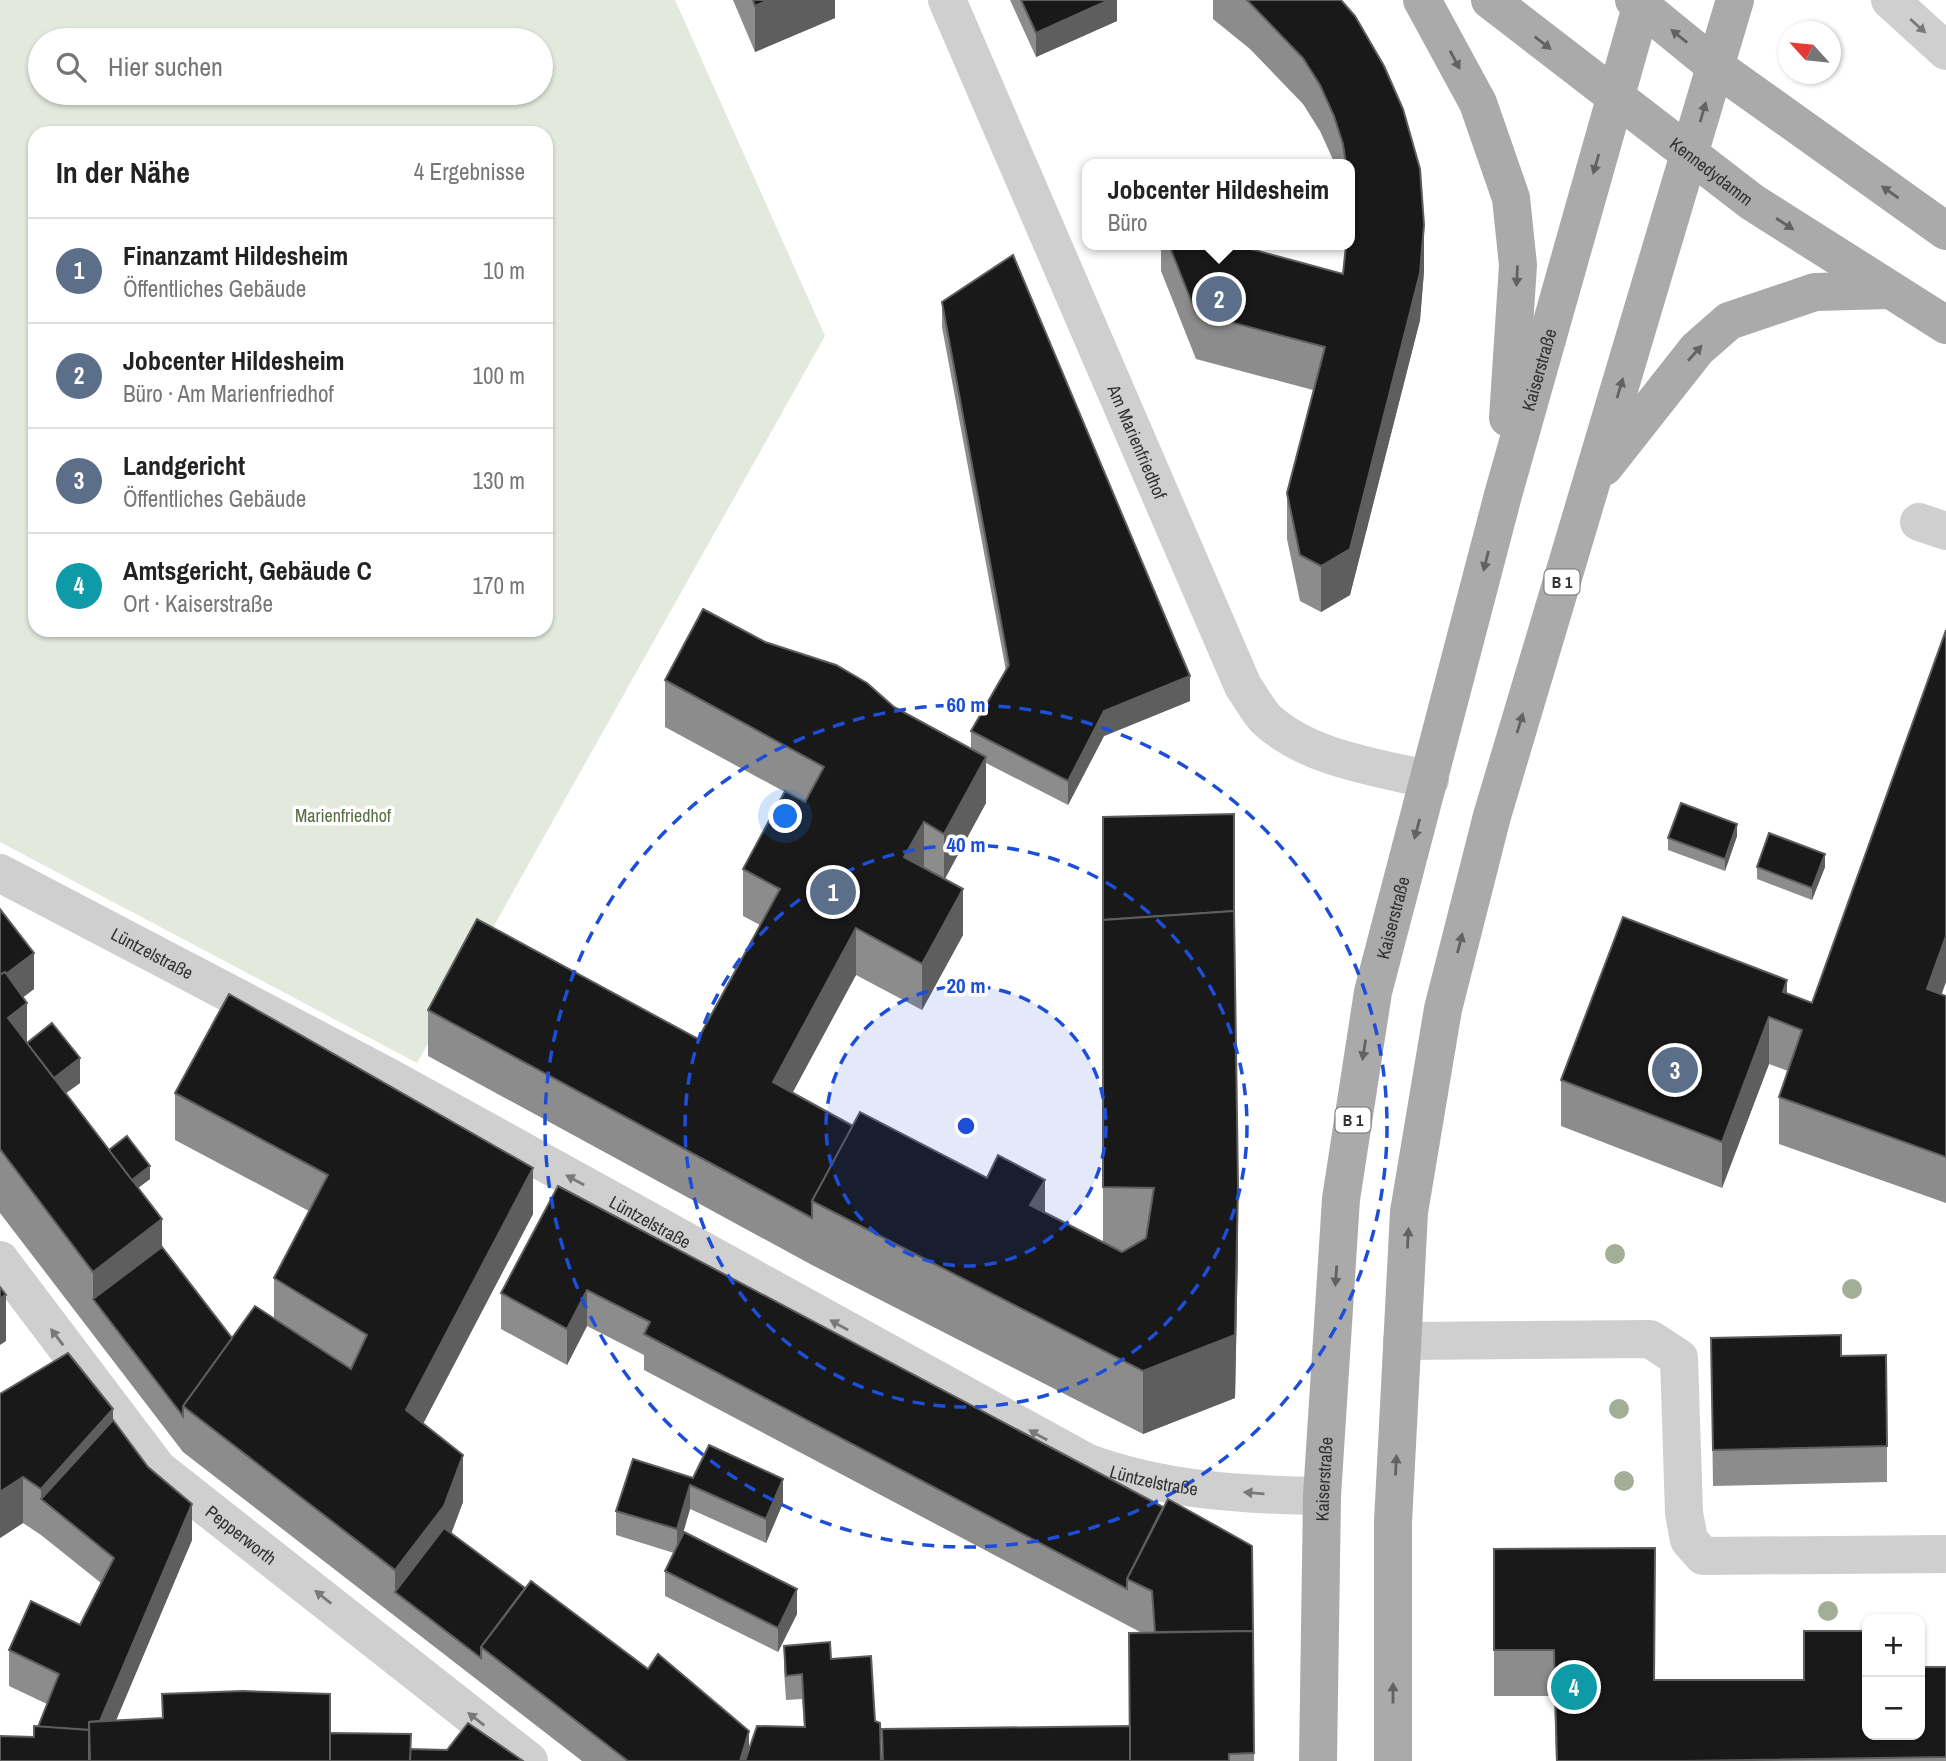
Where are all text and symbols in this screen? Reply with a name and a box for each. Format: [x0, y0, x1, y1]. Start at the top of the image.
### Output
one-way arrow [1909, 17, 1926, 33]
north arrow [1778, 21, 1841, 84]
search box [28, 28, 553, 105]
one-way arrow [1670, 29, 1688, 44]
one-way arrow [1534, 35, 1552, 50]
icon: search [52, 48, 90, 86]
text: Hier suchen [108, 49, 223, 84]
one-way arrow [1449, 50, 1460, 70]
one-way arrow [1698, 101, 1708, 122]
street label: Kennedydamm [1665, 131, 1759, 211]
text: In der Nähe [56, 152, 190, 192]
one-way arrow [1590, 153, 1601, 175]
text: 4 Ergebnisse [414, 156, 525, 187]
popup [1082, 159, 1355, 250]
text: Jobcenter Hildesheim [1108, 172, 1329, 207]
one-way arrow [1881, 185, 1899, 199]
text: Büro [1108, 207, 1148, 238]
one-way arrow [1776, 217, 1795, 230]
text: Finanzamt Hildesheim [123, 238, 348, 273]
text: 1 [74, 255, 84, 286]
text: 10 m [483, 255, 525, 286]
one-way arrow [1512, 265, 1523, 287]
text: Öffentliches Gebäude [123, 273, 306, 304]
pin: 2 [1196, 273, 1242, 325]
street label: Kaiserstraße [1515, 326, 1562, 414]
text: Jobcenter Hildesheim [123, 343, 345, 378]
one-way arrow [1687, 344, 1702, 361]
text: 2 [74, 360, 84, 391]
text: 100 m [473, 360, 525, 391]
one-way arrow [1615, 377, 1625, 398]
text: Büro · Am Marienfriedhof [123, 378, 334, 409]
street label: Am Marienfriedhof [1101, 380, 1174, 504]
text: Landgericht [123, 448, 245, 483]
text: 3 [74, 465, 84, 496]
text: 130 m [473, 465, 525, 496]
text: Öffentliches Gebäude [123, 483, 306, 514]
one-way arrow [1480, 550, 1491, 572]
text: Amtsgericht, Gebäude C [123, 553, 372, 588]
road number: B 1 [1544, 569, 1580, 594]
text: 4 [74, 570, 84, 601]
text: 170 m [473, 570, 525, 601]
text: Ort · Kaiserstraße [123, 588, 273, 619]
text: 60 m [946, 690, 986, 719]
one-way arrow [1515, 712, 1525, 733]
your location [768, 799, 802, 833]
park label: Marienfriedhof [295, 803, 392, 828]
one-way arrow [1411, 819, 1421, 840]
text: 40 m [946, 830, 986, 859]
pin: 1 [810, 866, 856, 918]
street label: Kaiserstraße [1370, 874, 1415, 962]
street label: Lüntzelstraße [107, 921, 198, 985]
one-way arrow [1455, 931, 1466, 953]
text: 20 m [946, 971, 986, 1000]
one-way arrow [1358, 1039, 1369, 1061]
pin: 3 [1652, 1044, 1698, 1096]
road number: B 1 [1336, 1108, 1370, 1132]
centre of rings [954, 1114, 978, 1138]
one-way arrow [565, 1174, 585, 1185]
street label: Lüntzelstraße [605, 1189, 696, 1254]
one-way arrow [1402, 1227, 1413, 1249]
one-way arrow [1331, 1265, 1342, 1287]
one-way arrow [829, 1319, 848, 1331]
one-way arrow [51, 1328, 65, 1346]
one-way arrow [1028, 1429, 1047, 1441]
street label: Kaiserstraße [1309, 1436, 1338, 1522]
one-way arrow [1390, 1454, 1401, 1476]
street label: Lüntzelstraße [1107, 1458, 1200, 1501]
one-way arrow [1243, 1487, 1265, 1498]
street label: Pepperworth [201, 1499, 282, 1570]
one-way arrow [315, 1590, 332, 1605]
map controls [1862, 1614, 1925, 1740]
button: + [1862, 1614, 1925, 1677]
pin: 4 [1551, 1661, 1597, 1713]
button: − [1862, 1677, 1925, 1740]
one-way arrow [1387, 1682, 1399, 1704]
one-way arrow [467, 1711, 485, 1726]

